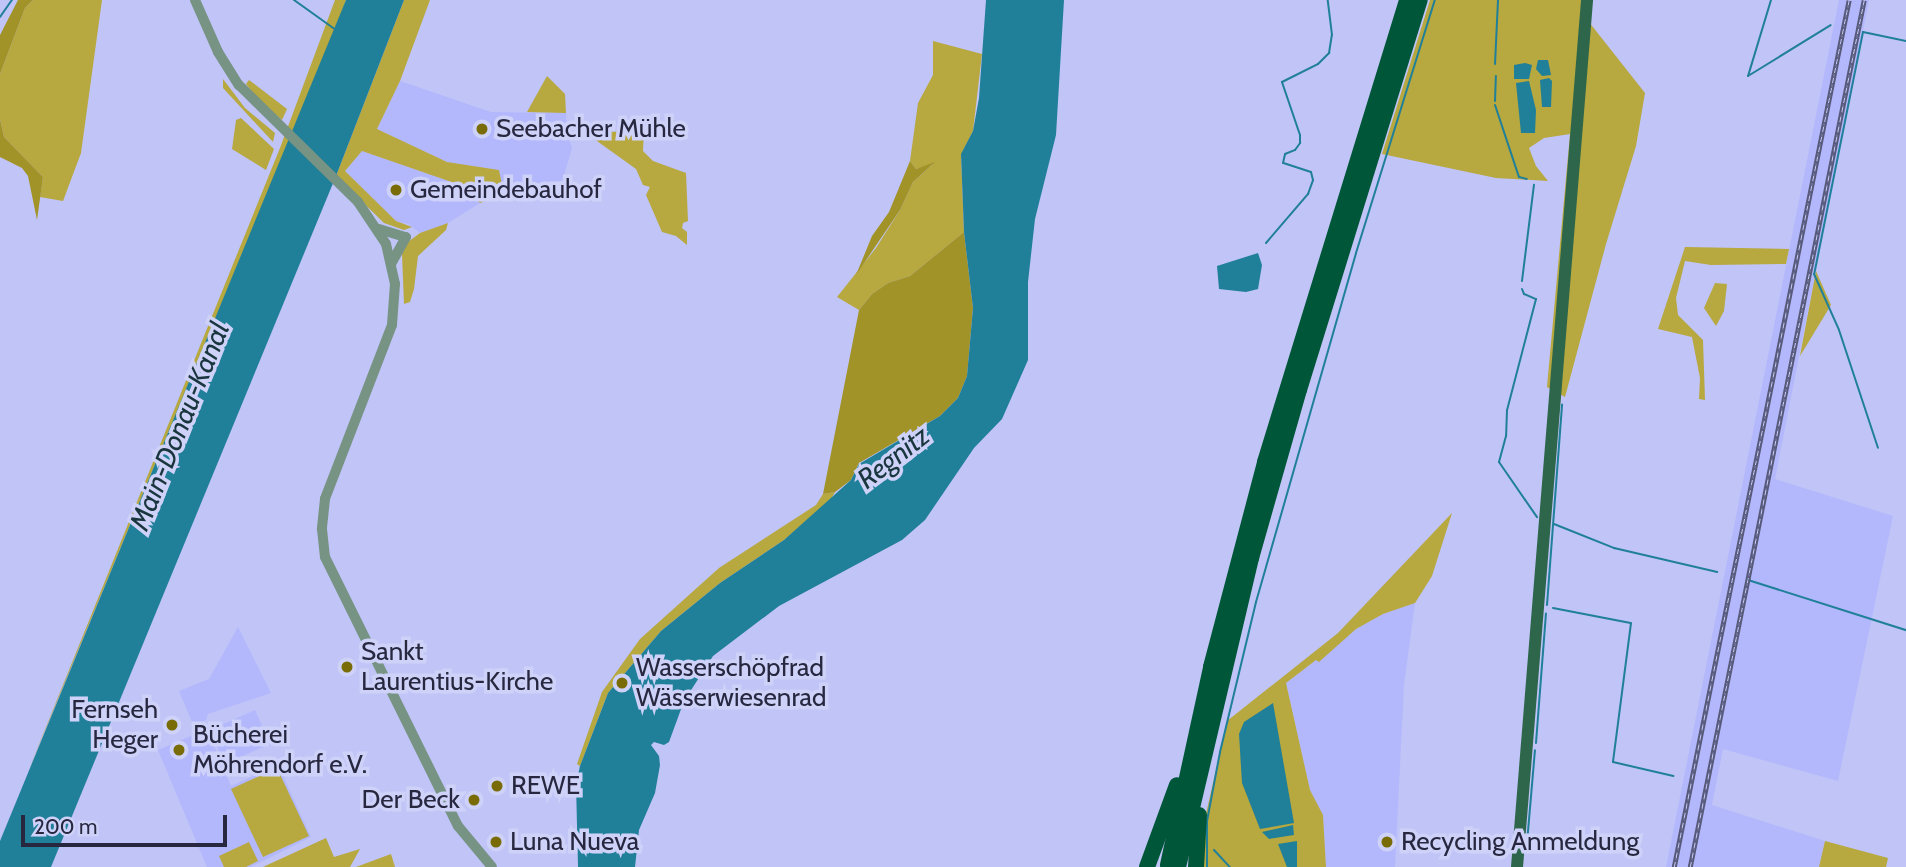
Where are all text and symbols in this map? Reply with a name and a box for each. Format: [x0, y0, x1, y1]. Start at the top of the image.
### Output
place label: Seebacher Mühle [496, 113, 686, 145]
marker: Seebacher Mühle [474, 121, 490, 137]
place label: Gemeindebauhof [410, 174, 602, 206]
marker: Gemeindebauhof [388, 182, 404, 198]
water label: Main-Donau-Kanal [122, 317, 236, 535]
water label: Regnitz [850, 419, 936, 495]
place label: Sankt Laurentius-Kirche [361, 636, 553, 698]
place label: Wasserschöpfrad Wässerwiesenrad [636, 652, 826, 714]
marker: Sankt Laurentius-Kirche [339, 659, 355, 675]
marker: Wasserschöpfrad Wässerwiesenrad [614, 675, 630, 691]
place label: Fernseh Heger [71, 694, 158, 756]
marker: Fernseh Heger [164, 717, 180, 733]
place label: Bücherei Möhrendorf e.V. [193, 719, 367, 780]
marker: Bücherei Möhrendorf e.V. [171, 742, 187, 758]
place label: REWE [511, 770, 580, 802]
marker: REWE [489, 778, 505, 794]
place label: Der Beck [362, 784, 460, 816]
marker: Der Beck [466, 792, 482, 808]
scale bar [24, 800, 231, 844]
text: 200 m [34, 814, 97, 839]
place label: Luna Nueva [510, 826, 639, 858]
place label: Recycling Anmeldung [1401, 826, 1639, 858]
marker: Luna Nueva [488, 834, 504, 850]
marker: Recycling Anmeldung [1379, 834, 1395, 850]

